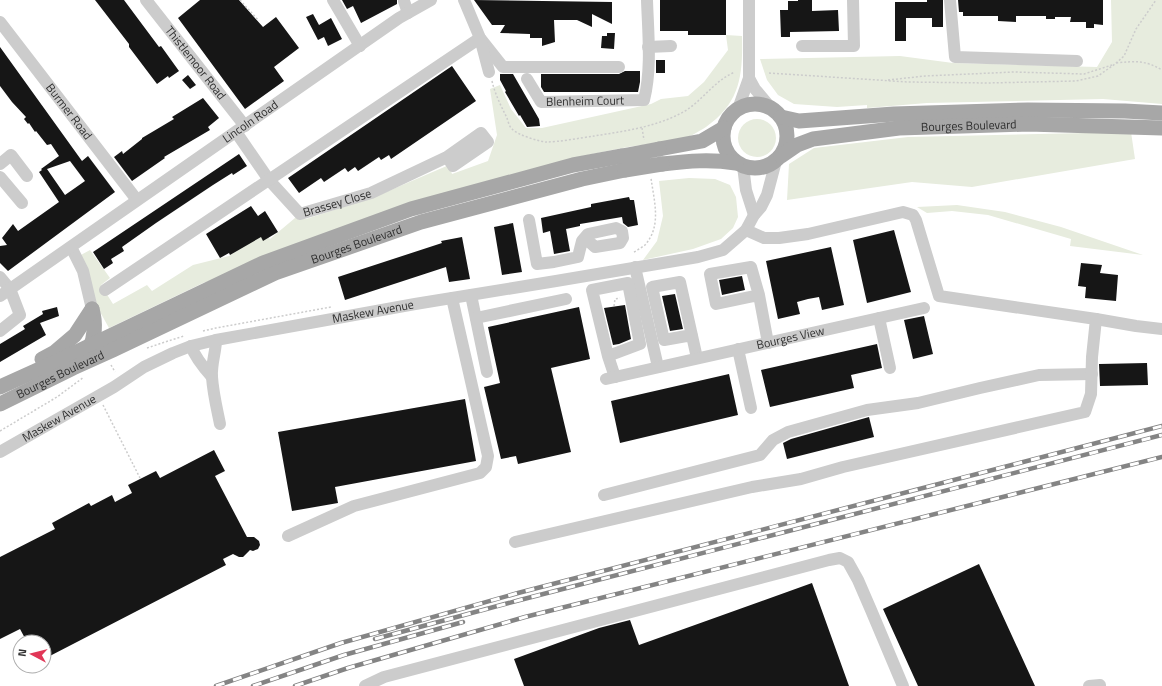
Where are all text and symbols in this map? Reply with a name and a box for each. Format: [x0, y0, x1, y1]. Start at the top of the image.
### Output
street label: Thistlemoor Road [161, 21, 231, 104]
street label: Burmer Road [41, 79, 97, 144]
street label: Blenheim Court [546, 90, 625, 111]
street label: Lincoln Road [218, 95, 282, 147]
street label: Bourges Boulevard [921, 114, 1017, 136]
street label: Brassey Close [301, 183, 373, 222]
street label: Bourges Boulevard [308, 219, 405, 269]
street label: Maskew Avenue [330, 294, 415, 328]
street label: Bourges View [754, 320, 826, 354]
street label: Bourges Boulevard [13, 345, 107, 404]
street label: Maskew Avenue [18, 389, 99, 447]
north arrow [12, 634, 52, 674]
text: N [14, 648, 30, 658]

